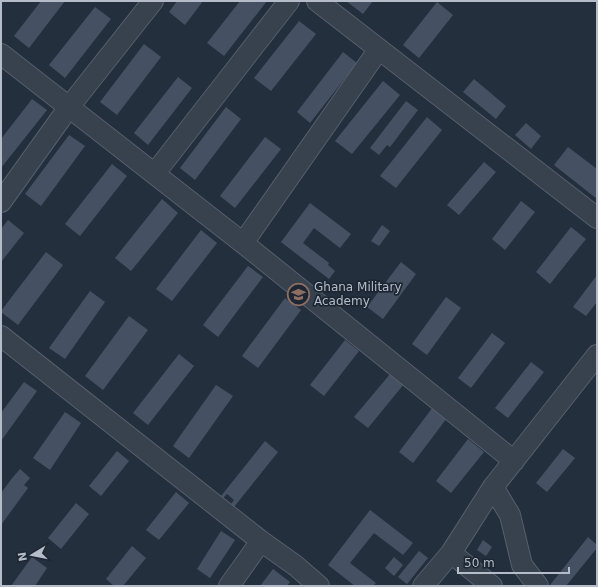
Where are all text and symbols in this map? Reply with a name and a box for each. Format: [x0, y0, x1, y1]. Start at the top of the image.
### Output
place label: Ghana Military Academy [314, 280, 401, 308]
school or university icon: Ghana Military Academy [286, 281, 312, 307]
north arrow [12, 535, 52, 575]
scale bar [458, 549, 569, 575]
text: N [15, 551, 30, 562]
text: 50 m [464, 556, 495, 570]

